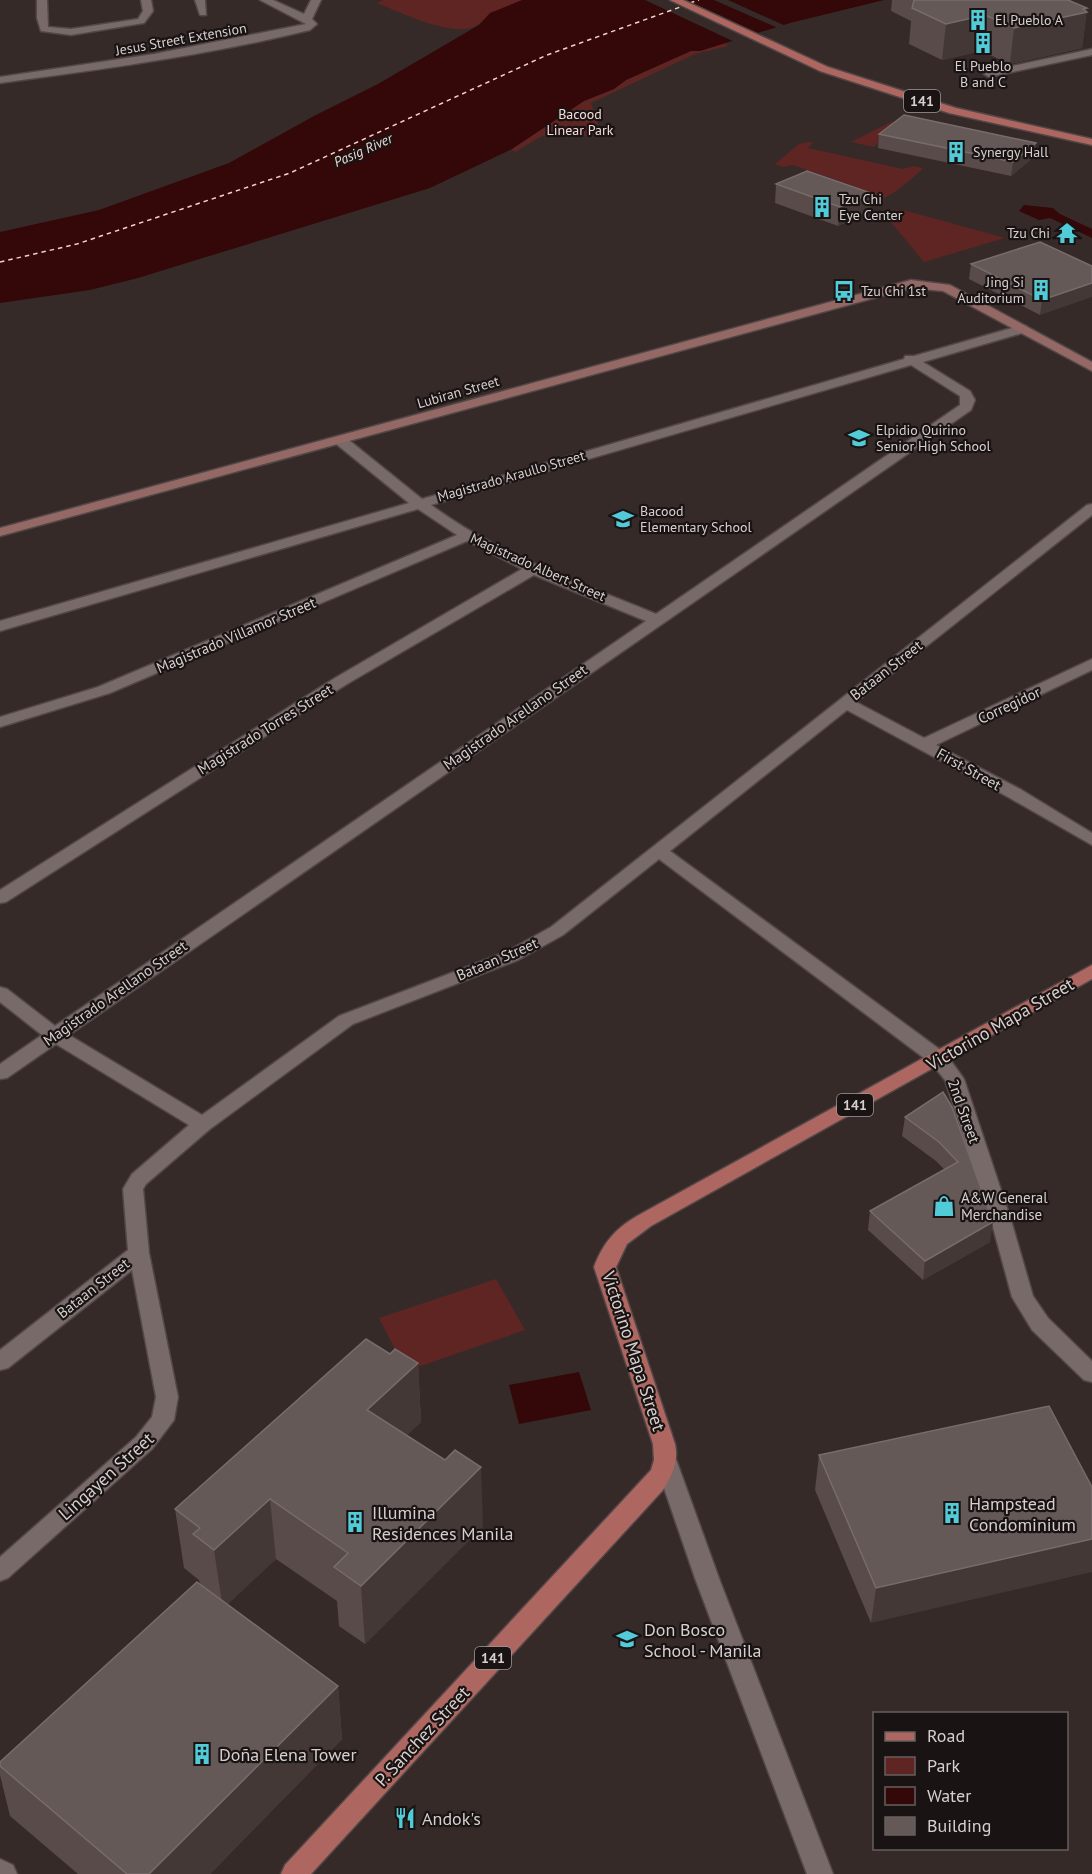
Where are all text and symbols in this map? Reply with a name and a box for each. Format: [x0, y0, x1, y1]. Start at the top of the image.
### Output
building icon: El Pueblo A [966, 8, 990, 32]
place label: El Pueblo A [995, 11, 1064, 29]
street label: Jesus Street Extension [113, 19, 248, 60]
building icon: El Pueblo B and C [971, 31, 995, 55]
place label: El Pueblo B and C [955, 57, 1011, 91]
road number: 141 [904, 90, 940, 112]
park label: Bacood Linear Park [547, 105, 614, 139]
water label: Pasig River [331, 128, 397, 171]
building icon: Synergy Hall [944, 140, 968, 164]
place label: Synergy Hall [973, 143, 1048, 161]
place label: Tzu Chi Eye Center [839, 190, 903, 224]
building icon: Tzu Chi Eye Center [810, 195, 834, 219]
temple icon: Tzu Chi [1055, 221, 1079, 245]
place label: Tzu Chi [1007, 224, 1050, 242]
place label: Jing Si Auditorium [957, 273, 1024, 307]
building icon: Jing Si Auditorium [1029, 278, 1053, 302]
bus stop icon: Tzu Chi 1st [832, 279, 856, 303]
place label: Tzu Chi 1st [861, 282, 926, 300]
street label: Lubiran Street [415, 372, 501, 412]
place label: Elpidio Quirino Senior High School [876, 421, 991, 455]
school or university icon: Elpidio Quirino Senior High School [847, 426, 871, 450]
street label: Magistrado Araullo Street [435, 446, 587, 506]
place label: Bacood Elementary School [640, 502, 752, 536]
school or university icon: Bacood Elementary School [611, 507, 635, 531]
street label: Magistrado Albert Street [468, 529, 609, 605]
street label: Magistrado Villamor Street [153, 593, 319, 677]
street label: Bataan Street [846, 636, 926, 704]
street label: Magistrado Arellano Street [439, 660, 591, 774]
street label: Magistrado Torres Street [194, 680, 336, 778]
street label: Corregidor [975, 682, 1043, 728]
street label: First Street [934, 744, 1004, 794]
street label: Bataan Street [453, 933, 541, 985]
street label: Magistrado Arellano Street [39, 936, 191, 1050]
street label: Victorino Mapa Street [921, 972, 1078, 1076]
street label: 2nd Street [944, 1076, 984, 1146]
road number: 141 [837, 1094, 873, 1116]
place label: A&W General Merchandise [961, 1188, 1048, 1224]
shop icon: A&W General Merchandise [932, 1194, 956, 1218]
street label: Bataan Street [53, 1254, 133, 1322]
street label: Victorino Mapa Street [597, 1267, 671, 1434]
street label: Lingayen Street [54, 1427, 158, 1525]
place label: Hampstead Condominium [969, 1492, 1076, 1536]
place label: Illumina Residences Manila [372, 1501, 513, 1545]
building icon: Hampstead Condominium [940, 1501, 964, 1525]
building icon: Illumina Residences Manila [343, 1510, 367, 1534]
place label: Don Bosco School - Manila [644, 1618, 761, 1662]
school or university icon: Don Bosco School - Manila [615, 1627, 639, 1651]
road number: 141 [475, 1647, 511, 1669]
street label: P. Sanchez Street [370, 1681, 474, 1791]
legend [873, 1712, 1068, 1850]
text: Road [927, 1724, 965, 1747]
building icon: Doña Elena Tower [190, 1742, 214, 1766]
place label: Doña Elena Tower [219, 1743, 357, 1766]
text: Park [927, 1754, 960, 1777]
text: Water [927, 1784, 971, 1807]
restaurant icon: Andok's [393, 1806, 417, 1830]
place label: Andok's [422, 1807, 481, 1830]
text: Building [927, 1814, 991, 1837]

